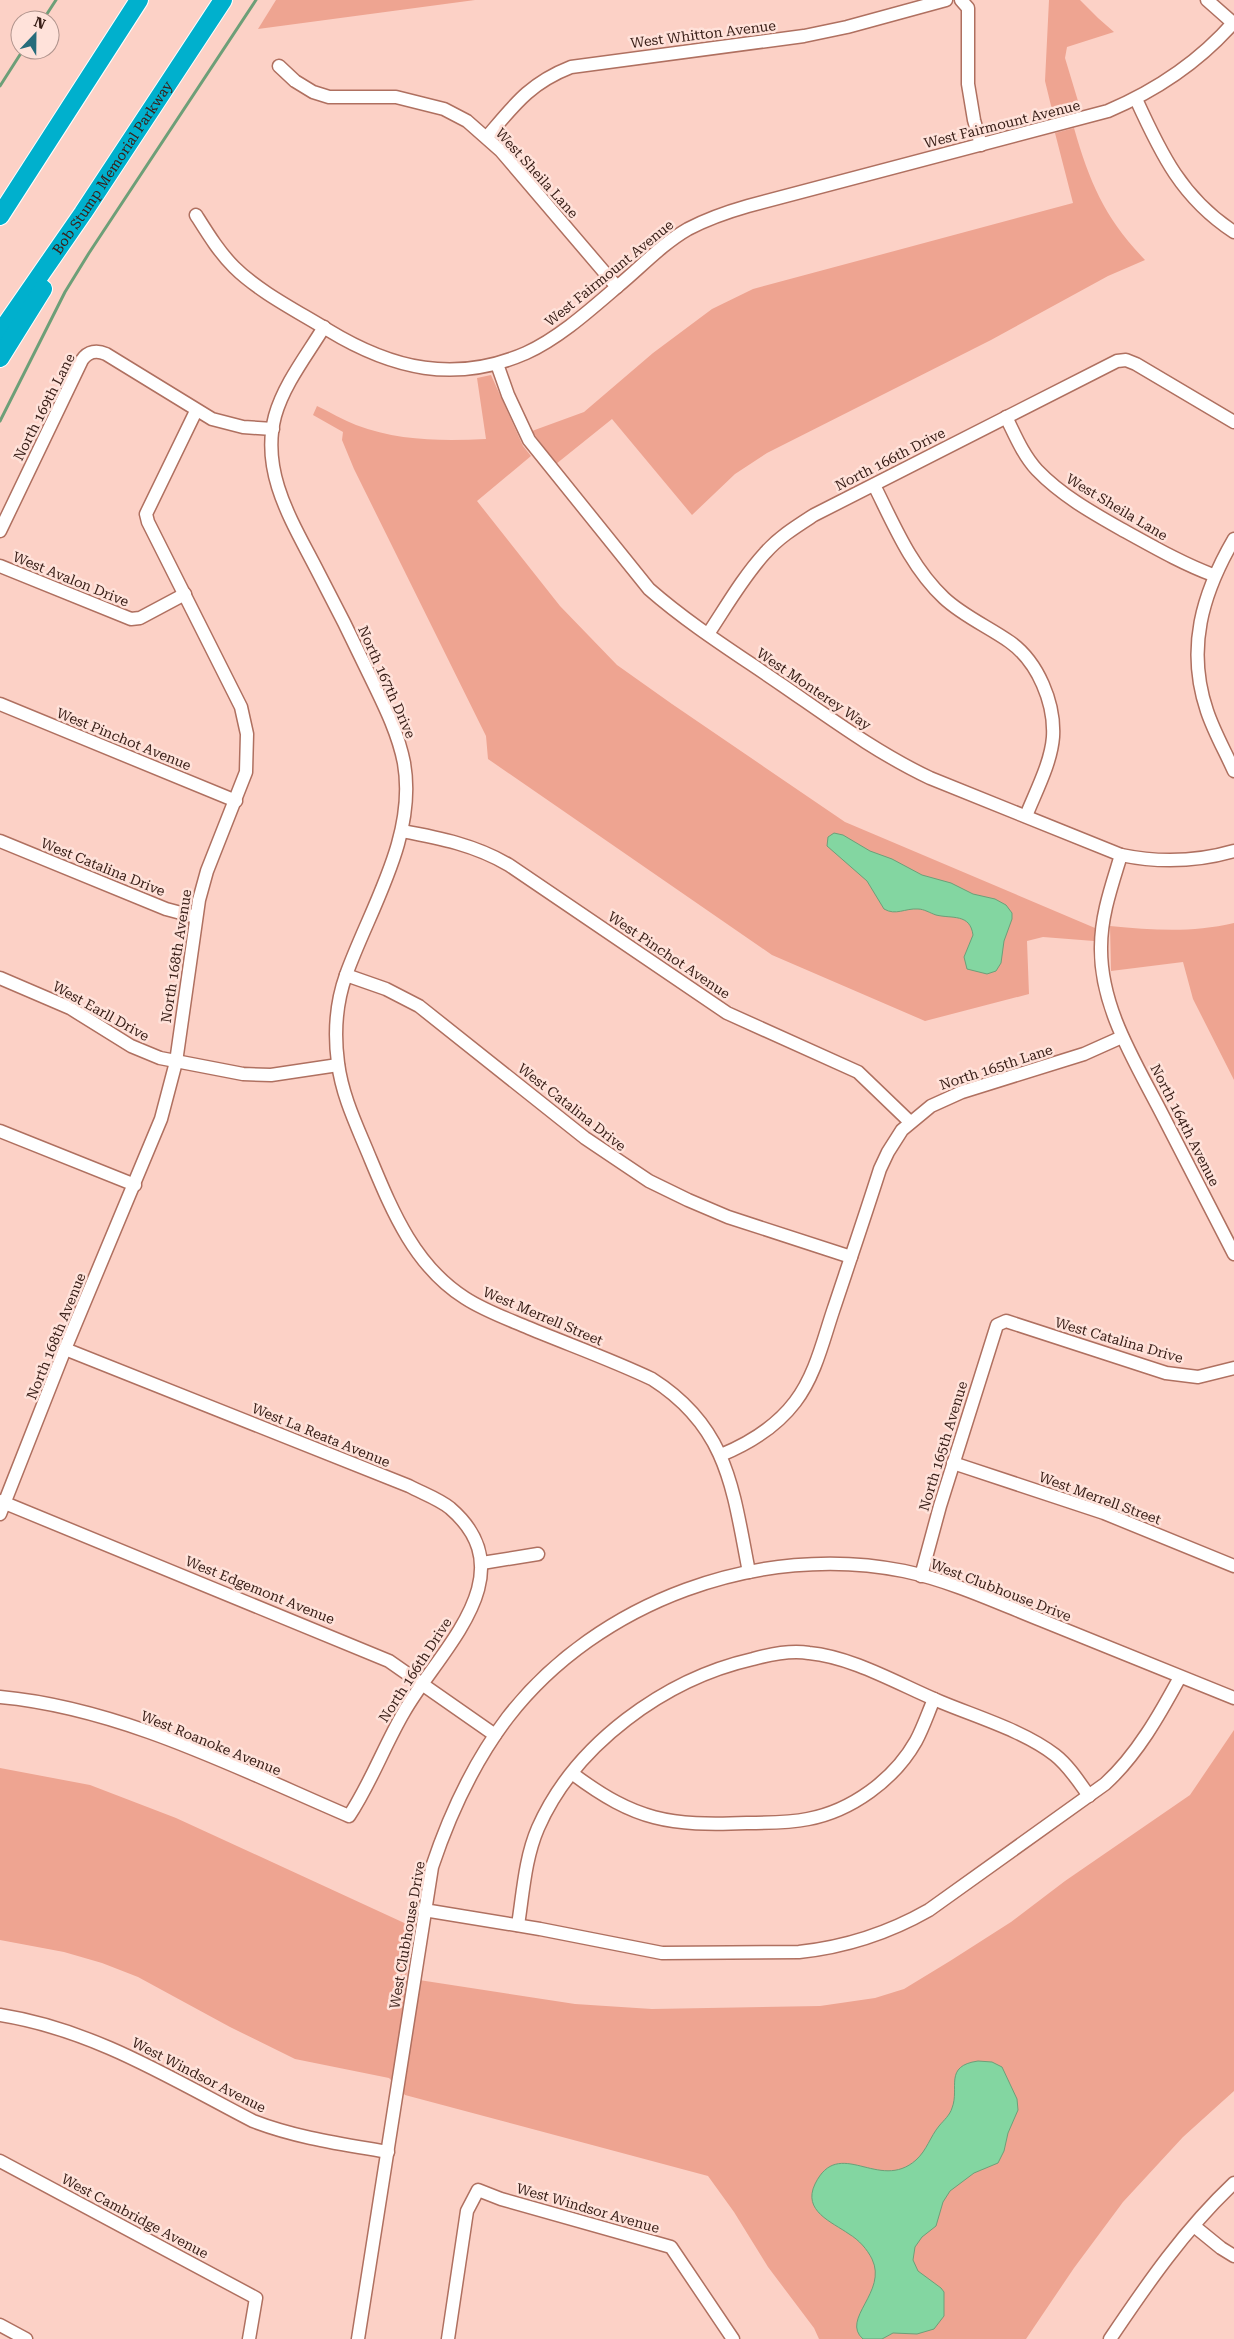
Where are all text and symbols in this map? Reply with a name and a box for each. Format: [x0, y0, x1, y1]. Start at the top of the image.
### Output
north arrow [10, 10, 60, 60]
text: N [32, 14, 48, 32]
street label: West Whitton Avenue [629, 17, 777, 51]
street label: Bob Stump Memorial Parkway [49, 77, 176, 257]
street label: West Fairmount Avenue [922, 97, 1082, 151]
street label: West Sheila Lane [493, 125, 582, 221]
street label: West Fairmount Avenue [542, 216, 677, 330]
street label: North 169th Lane [10, 351, 78, 463]
street label: North 166th Drive [832, 424, 948, 494]
street label: West Sheila Lane [1063, 470, 1171, 544]
street label: West Avalon Drive [11, 548, 132, 610]
street label: North 167th Drive [355, 623, 419, 741]
street label: West Monterey Way [754, 645, 875, 734]
street label: West Pinchot Avenue [54, 705, 194, 773]
street label: West Catalina Drive [39, 835, 168, 899]
street label: North 168th Avenue [158, 888, 195, 1024]
street label: West Pinchot Avenue [605, 908, 733, 1002]
street label: West Earll Drive [50, 978, 152, 1044]
street label: North 165th Lane [937, 1041, 1055, 1093]
street label: West Catalina Drive [515, 1060, 629, 1154]
street label: North 164th Avenue [1147, 1061, 1223, 1189]
street label: North 168th Avenue [23, 1270, 89, 1402]
street label: West Merrell Street [481, 1283, 605, 1349]
street label: West Catalina Drive [1053, 1314, 1185, 1366]
street label: North 165th Avenue [916, 1379, 970, 1513]
street label: West La Reata Avenue [250, 1400, 393, 1470]
street label: West Merrell Street [1037, 1468, 1163, 1528]
street label: West Edgemont Avenue [183, 1553, 337, 1627]
street label: West Clubhouse Drive [928, 1556, 1074, 1624]
street label: North 166th Drive [375, 1615, 455, 1725]
street label: West Roanoke Avenue [139, 1708, 284, 1779]
street label: West Clubhouse Drive [386, 1860, 428, 2010]
street label: West Windsor Avenue [129, 2034, 269, 2116]
street label: West Cambridge Avenue [59, 2170, 211, 2262]
street label: West Windsor Avenue [515, 2180, 662, 2236]

